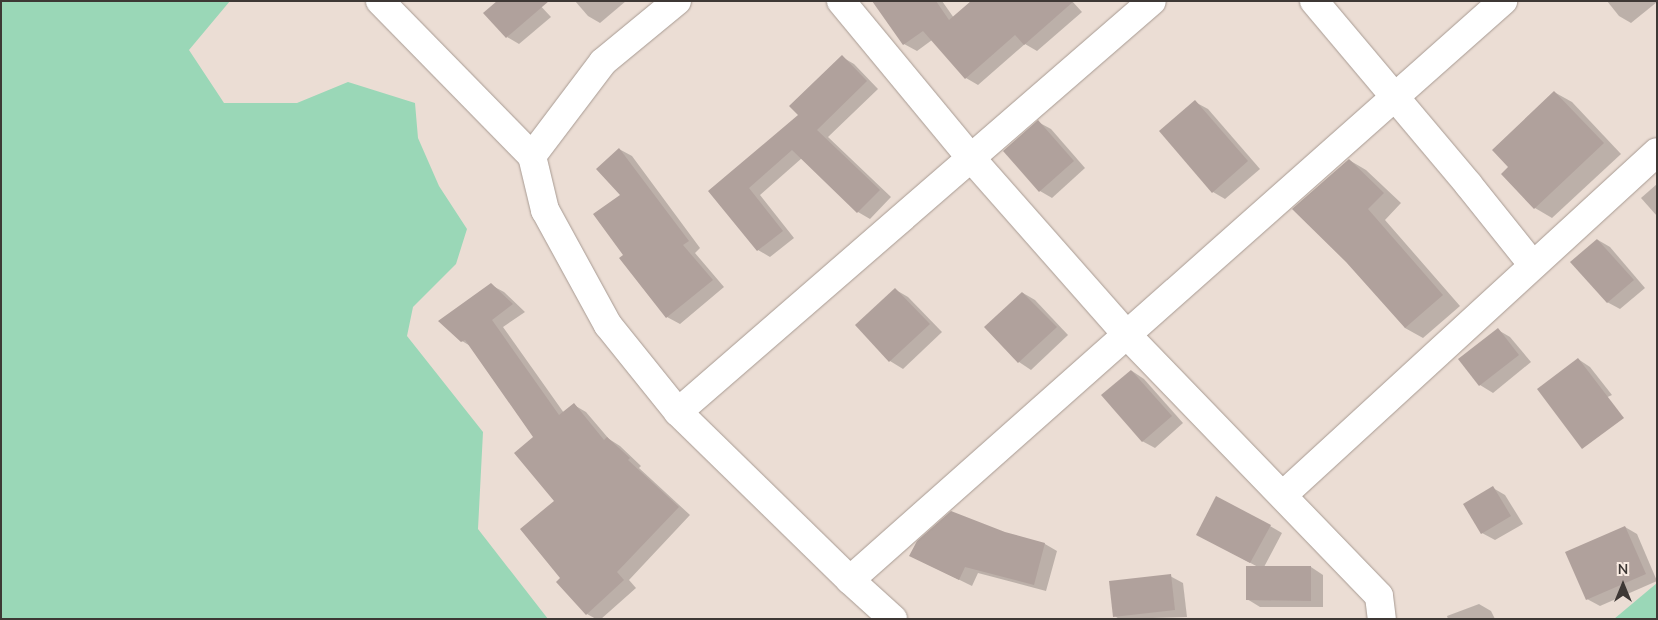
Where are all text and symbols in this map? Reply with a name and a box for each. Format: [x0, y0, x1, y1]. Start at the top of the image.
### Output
north arrow [1598, 560, 1648, 610]
text: N [1618, 560, 1628, 579]

